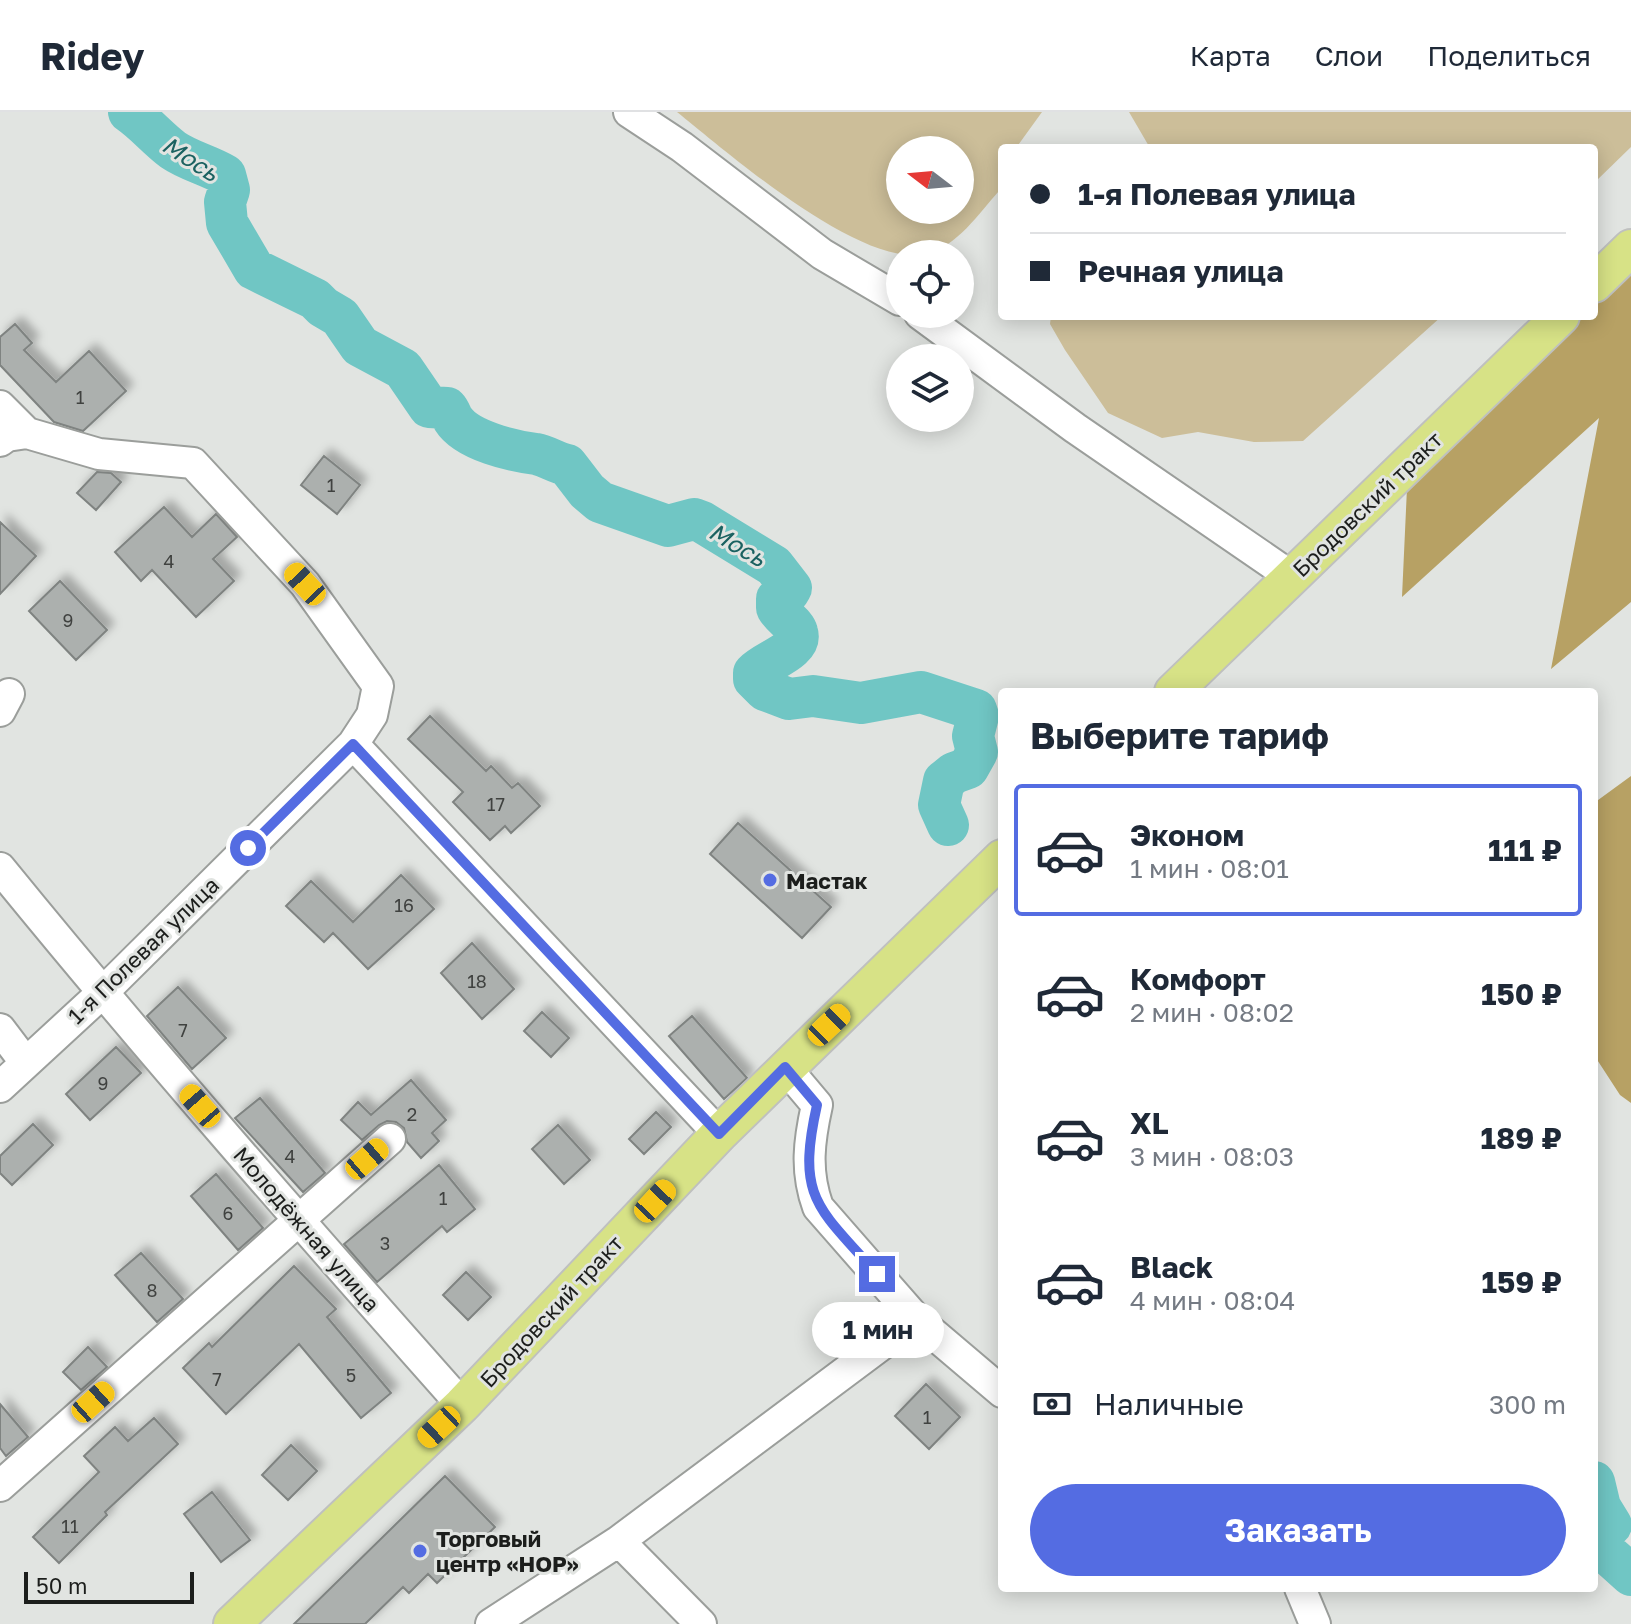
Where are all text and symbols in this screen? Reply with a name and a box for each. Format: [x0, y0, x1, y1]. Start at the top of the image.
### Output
text: Ridey [40, 33, 145, 78]
text: Карта [1190, 39, 1271, 72]
text: Слои [1315, 39, 1383, 72]
text: Поделиться [1427, 39, 1591, 72]
water label: Мось [158, 129, 226, 187]
north arrow [886, 136, 974, 224]
map controls [886, 136, 974, 432]
text: 1-я Полевая улица [1078, 176, 1356, 212]
button: locate [886, 240, 974, 328]
text: Речная улица [1078, 253, 1284, 289]
button: layers [886, 344, 974, 432]
house number: 1 [76, 386, 85, 408]
street label: Бродовский тракт [1287, 426, 1447, 582]
house number: 1 [327, 474, 336, 496]
water label: Мось [705, 516, 773, 573]
house number: 4 [164, 550, 175, 572]
car [280, 558, 330, 610]
house number: 9 [63, 609, 73, 631]
text: Выберите тариф [1030, 714, 1329, 757]
house number: 17 [487, 793, 505, 815]
icon: car [1034, 814, 1106, 886]
text: Эконом [1130, 817, 1244, 853]
route start [230, 830, 266, 866]
text: 111 ₽ [1488, 832, 1562, 868]
text: 1 мин · 08:01 [1130, 853, 1289, 884]
place label: Мастак [786, 867, 868, 894]
street label: 1-я Полевая улица [62, 871, 224, 1029]
marker: Мастак [761, 871, 779, 889]
house number: 16 [394, 894, 414, 916]
icon: car [1034, 958, 1106, 1030]
text: Комфорт [1130, 961, 1266, 997]
house number: 18 [467, 970, 487, 992]
text: 150 ₽ [1481, 976, 1562, 1012]
text: 2 мин · 08:02 [1130, 997, 1294, 1028]
car [803, 1000, 855, 1050]
house number: 7 [178, 1019, 188, 1041]
house number: 9 [98, 1072, 108, 1094]
car [175, 1080, 225, 1132]
icon: car [1034, 1102, 1106, 1174]
house number: 2 [407, 1103, 417, 1125]
text: XL [1130, 1105, 1169, 1141]
text: 189 ₽ [1481, 1120, 1562, 1156]
car [341, 1134, 393, 1184]
street label: Молодёжная улица [228, 1141, 386, 1317]
text: 3 мин · 08:03 [1130, 1141, 1294, 1172]
house number: 4 [285, 1145, 296, 1167]
car [630, 1175, 680, 1227]
house number: 1 [439, 1187, 448, 1209]
house number: 6 [223, 1202, 233, 1224]
street label: Бродовский тракт [474, 1230, 628, 1392]
house number: 3 [380, 1232, 390, 1254]
icon: car [1034, 1246, 1106, 1318]
text: Black [1130, 1249, 1213, 1285]
route end [859, 1256, 895, 1292]
text: 159 ₽ [1481, 1264, 1562, 1300]
house number: 8 [147, 1279, 157, 1301]
text: 4 мин · 08:04 [1130, 1285, 1295, 1316]
callout: 1 мин [811, 1302, 943, 1358]
text: 1 мин [843, 1314, 913, 1345]
house number: 5 [346, 1364, 356, 1386]
house number: 7 [212, 1368, 222, 1390]
car [67, 1377, 119, 1427]
icon: cash [1030, 1382, 1074, 1426]
text: Наличные [1094, 1386, 1244, 1422]
text: 300 m [1489, 1389, 1566, 1420]
car [413, 1402, 465, 1452]
house number: 1 [923, 1406, 932, 1428]
button: Заказать [1030, 1484, 1566, 1576]
house number: 11 [61, 1515, 79, 1537]
place label: Торговый центр «НОР» [436, 1525, 579, 1577]
marker: Торговый центр «НОР» [411, 1542, 429, 1560]
scale bar [24, 1568, 194, 1604]
text: 50 m [36, 1572, 87, 1599]

